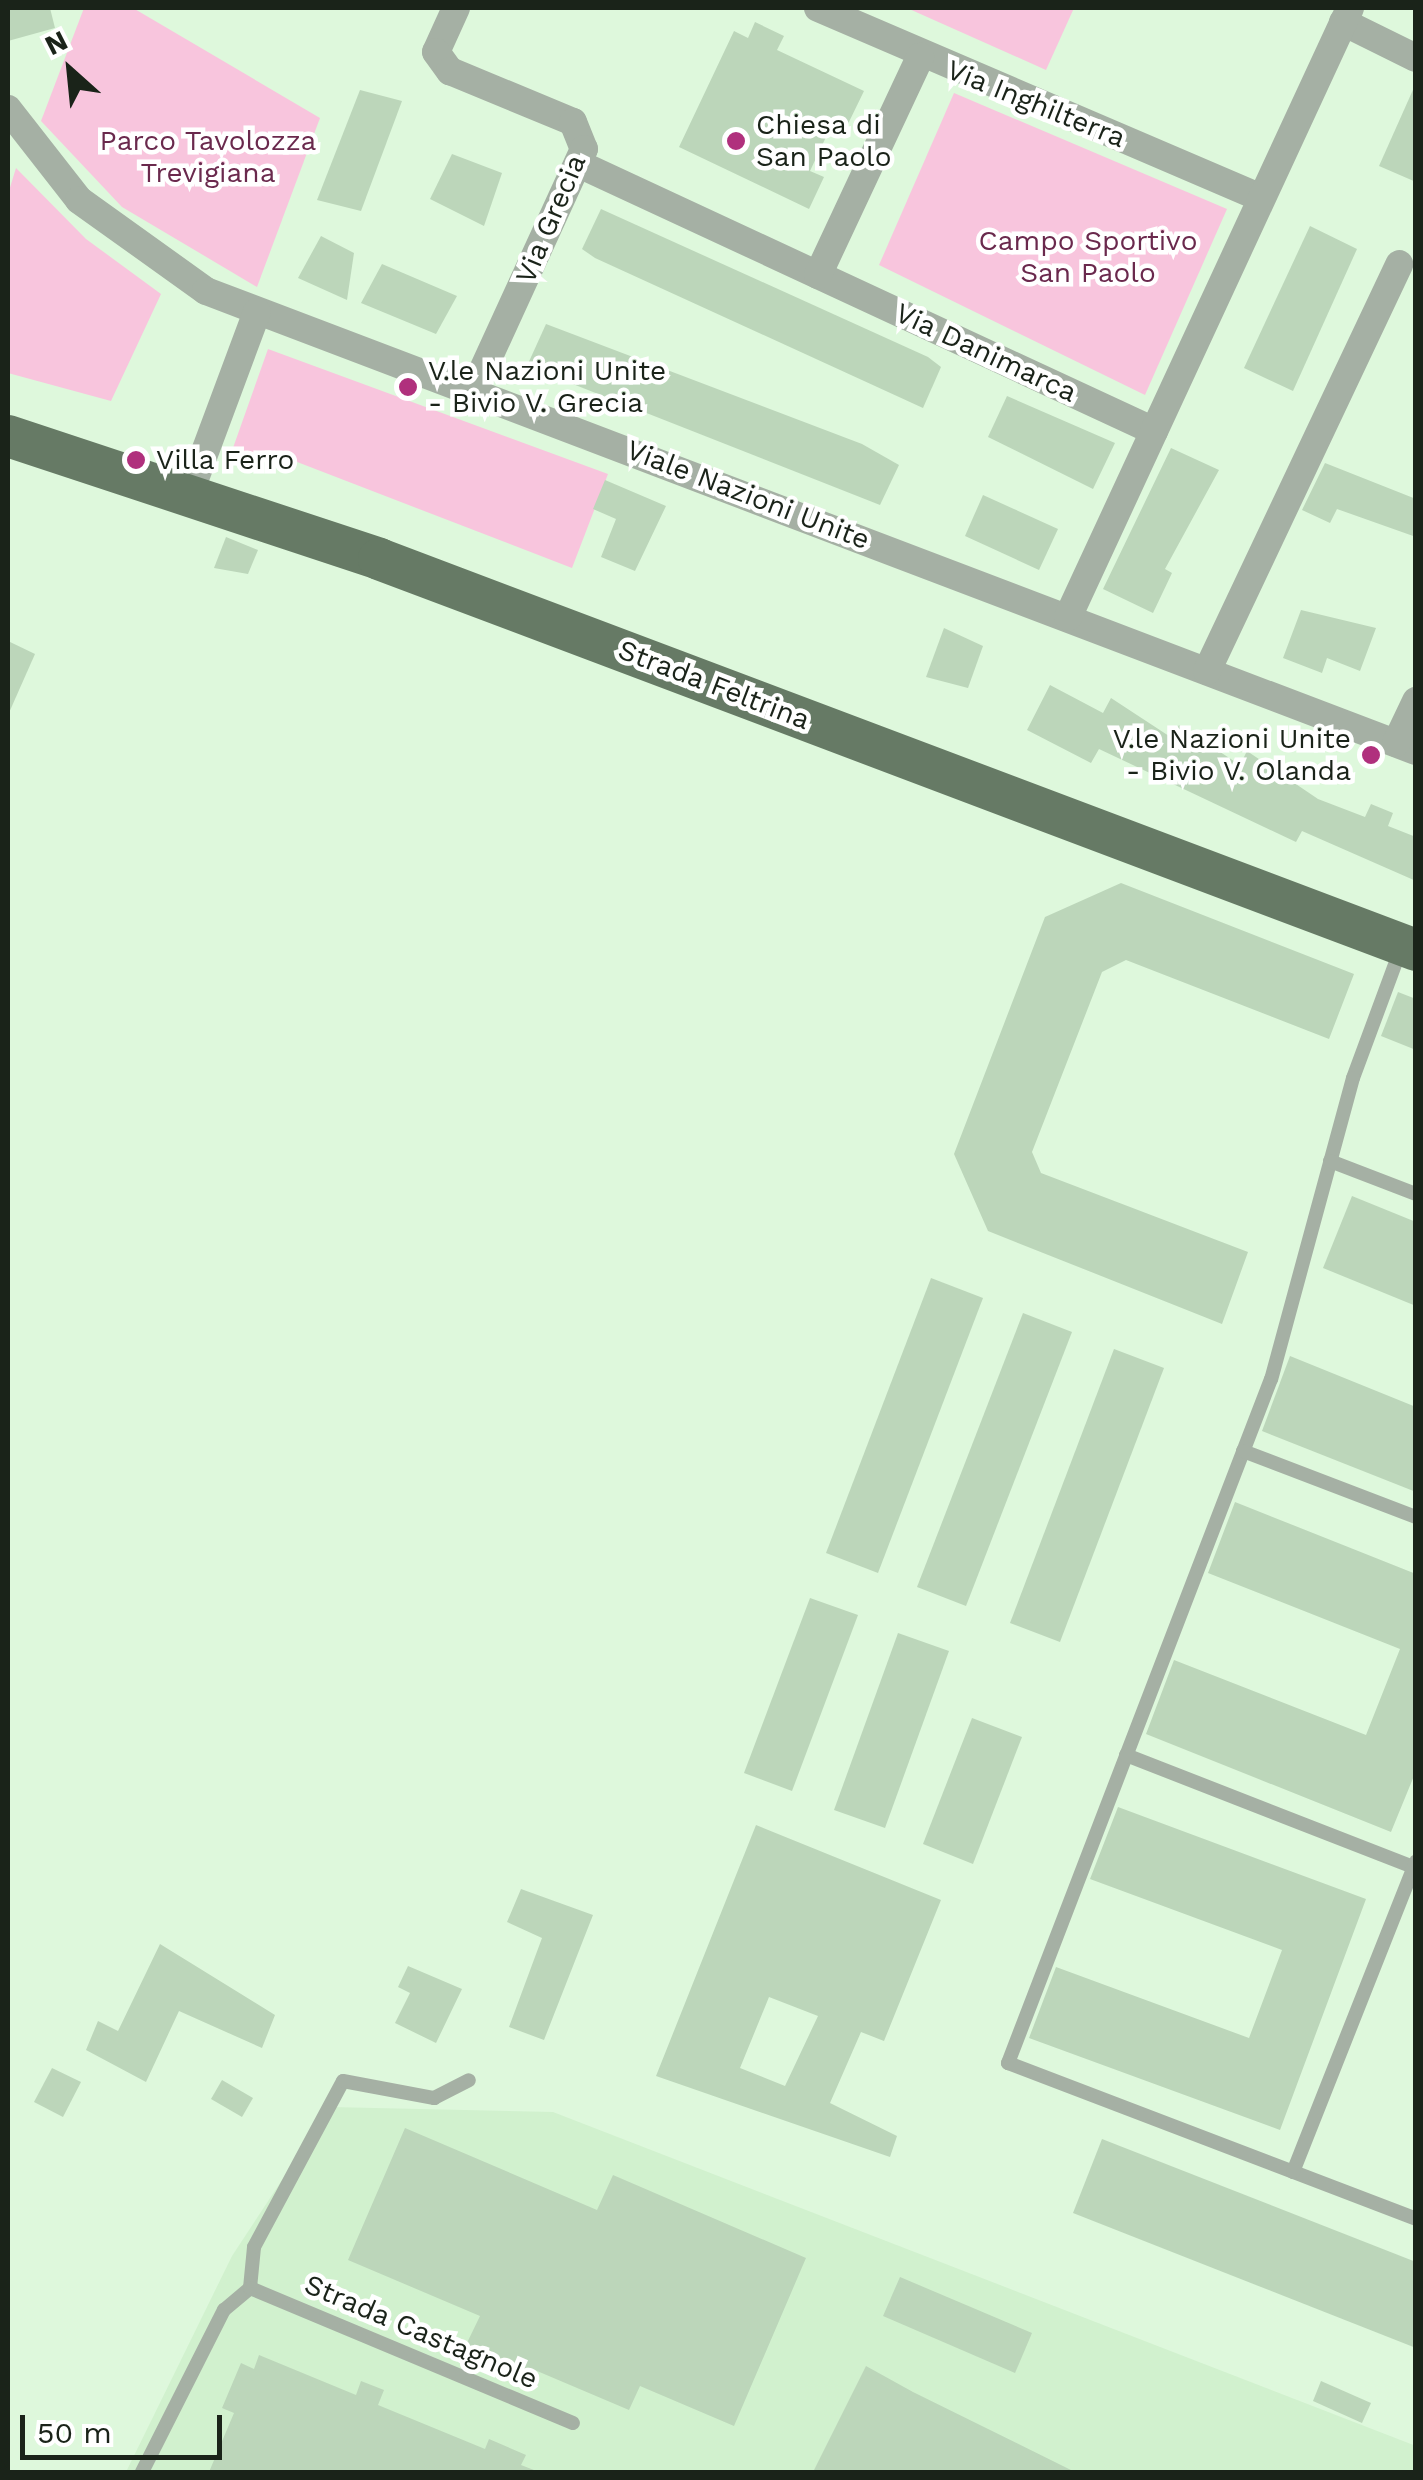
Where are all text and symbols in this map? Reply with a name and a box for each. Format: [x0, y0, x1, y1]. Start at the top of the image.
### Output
north arrow [20, 20, 120, 120]
text: N [39, 23, 73, 62]
street label: Via Inghilterra [941, 53, 1131, 155]
place label: Chiesa di San Paolo [756, 108, 891, 174]
park label: Parco Tavolozza Trevigiana [99, 124, 317, 190]
marker: Chiesa di San Paolo [725, 130, 747, 152]
street label: Via Grecia [509, 149, 593, 289]
park label: Campo Sportivo San Paolo [979, 224, 1197, 290]
street label: Via Danimarca [890, 296, 1082, 410]
place label: V.le Nazioni Unite - Bivio V. Grecia [428, 354, 666, 420]
marker: V.le Nazioni Unite - Bivio V. Grecia [397, 376, 419, 398]
street label: Viale Nazioni Unite [622, 433, 874, 557]
place label: Villa Ferro [156, 443, 295, 477]
marker: Villa Ferro [125, 449, 147, 471]
street label: Strada Feltrina [613, 633, 815, 737]
place label: V.le Nazioni Unite - Bivio V. Olanda [1113, 722, 1351, 788]
marker: V.le Nazioni Unite - Bivio V. Olanda [1360, 744, 1382, 766]
street label: Strada Castagnole [299, 2268, 543, 2396]
scale bar [25, 2395, 228, 2457]
text: 50 m [37, 2415, 112, 2450]

